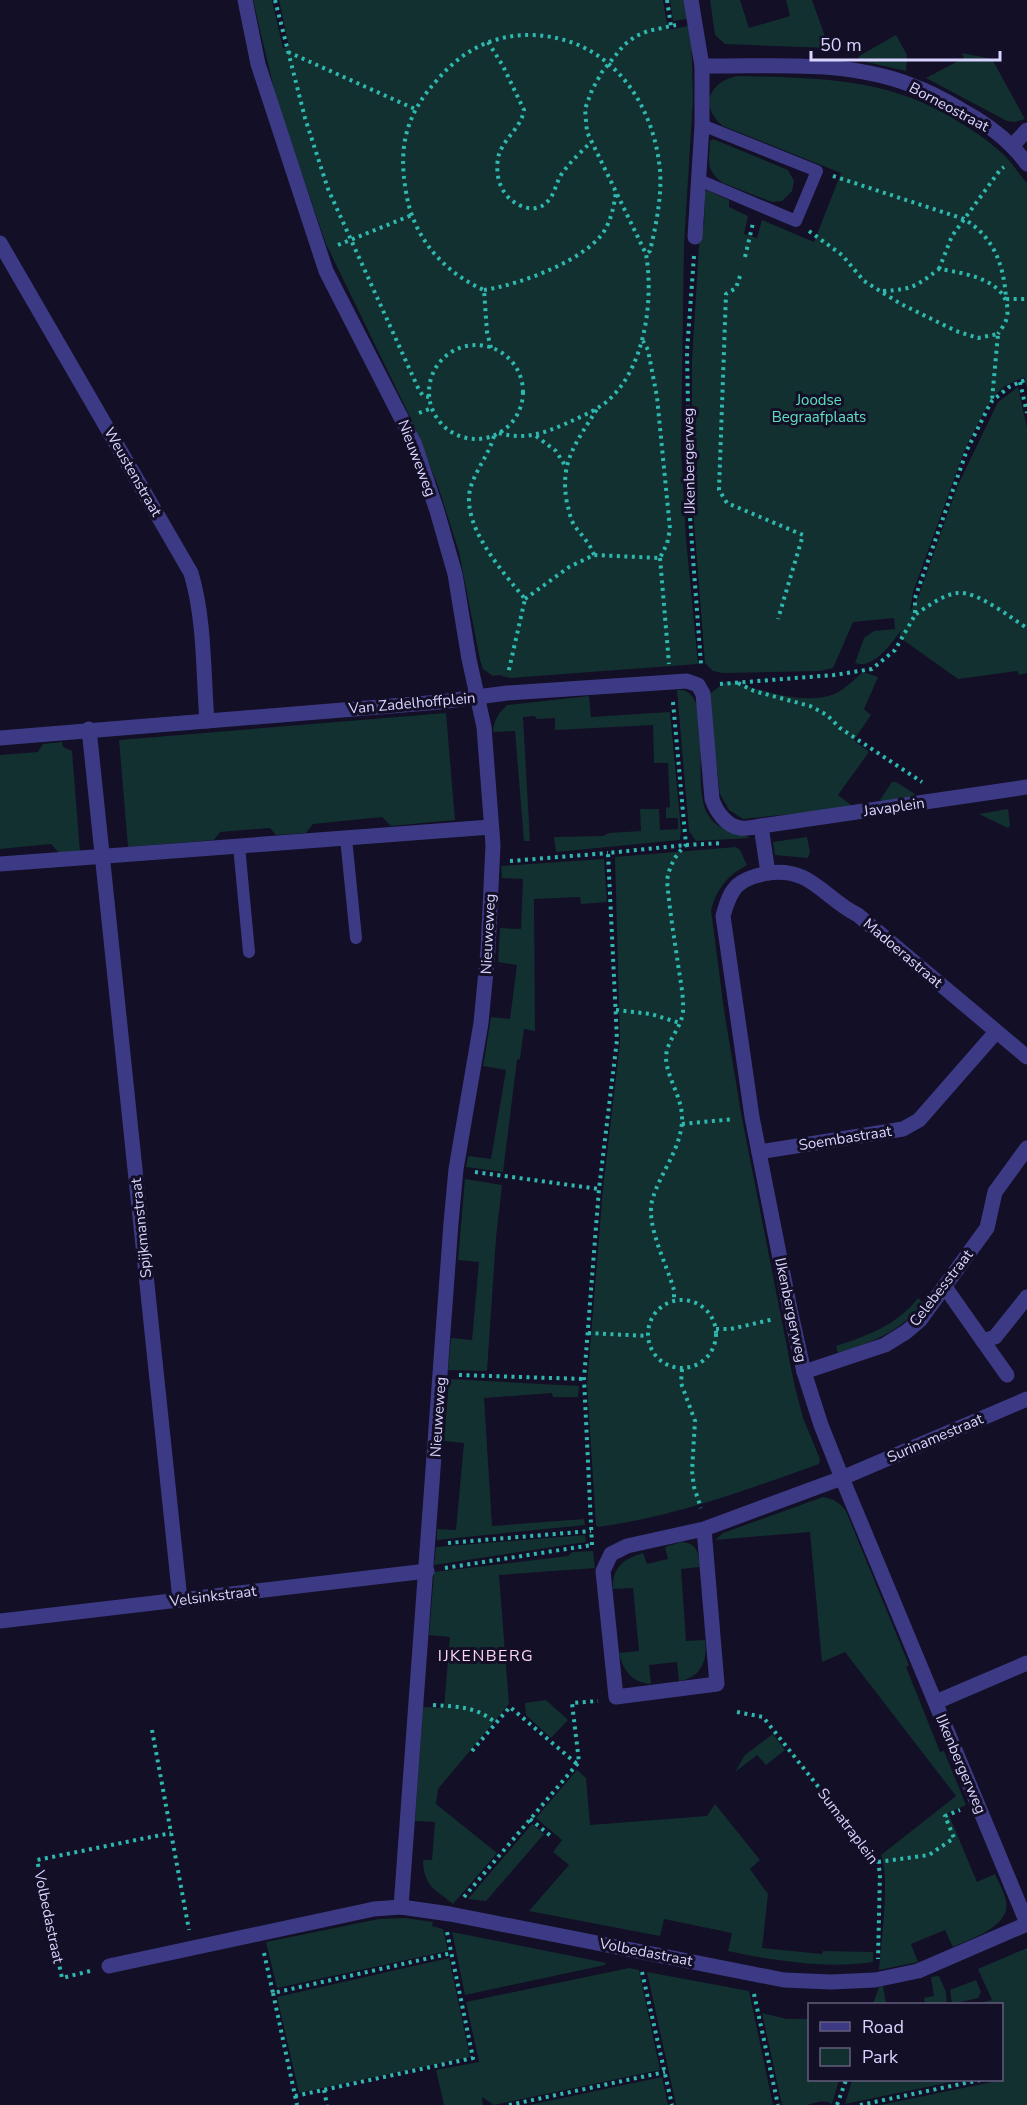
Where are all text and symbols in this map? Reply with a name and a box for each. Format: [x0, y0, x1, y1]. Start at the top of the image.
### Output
scale bar [811, 24, 1000, 62]
text: 50 m [820, 33, 862, 57]
street label: Borneostraat [906, 78, 993, 137]
park label: Joodse Begraafplaats [772, 390, 866, 427]
street label: IJkenbergerweg [678, 408, 700, 514]
street label: Nieuweweg [393, 417, 441, 499]
street label: Weustenstraat [99, 424, 167, 521]
street label: Van Zadelhoffplein [347, 687, 476, 719]
street label: Javaplein [861, 793, 926, 821]
street label: Nieuweweg [476, 893, 500, 975]
street label: Madoerastraat [859, 914, 948, 993]
street label: Soembastraat [797, 1121, 894, 1155]
street label: Spijkmanstraat [126, 1176, 156, 1279]
street label: Celebesstraat [905, 1245, 978, 1331]
street label: IJkenbergerweg [770, 1256, 812, 1364]
street label: Nieuweweg [425, 1376, 451, 1458]
street label: Surinamestraat [884, 1408, 987, 1467]
street label: Velsinkstraat [168, 1581, 258, 1611]
district label: IJKENBERG [438, 1645, 534, 1667]
street label: IJkenbergerweg [931, 1711, 991, 1817]
street label: Sumatraplein [813, 1784, 883, 1868]
street label: Volbedastraat [29, 1868, 69, 1966]
street label: Volbedastraat [597, 1933, 695, 1971]
legend [808, 2003, 1003, 2081]
text: Road [862, 2015, 904, 2039]
text: Park [862, 2045, 899, 2069]

